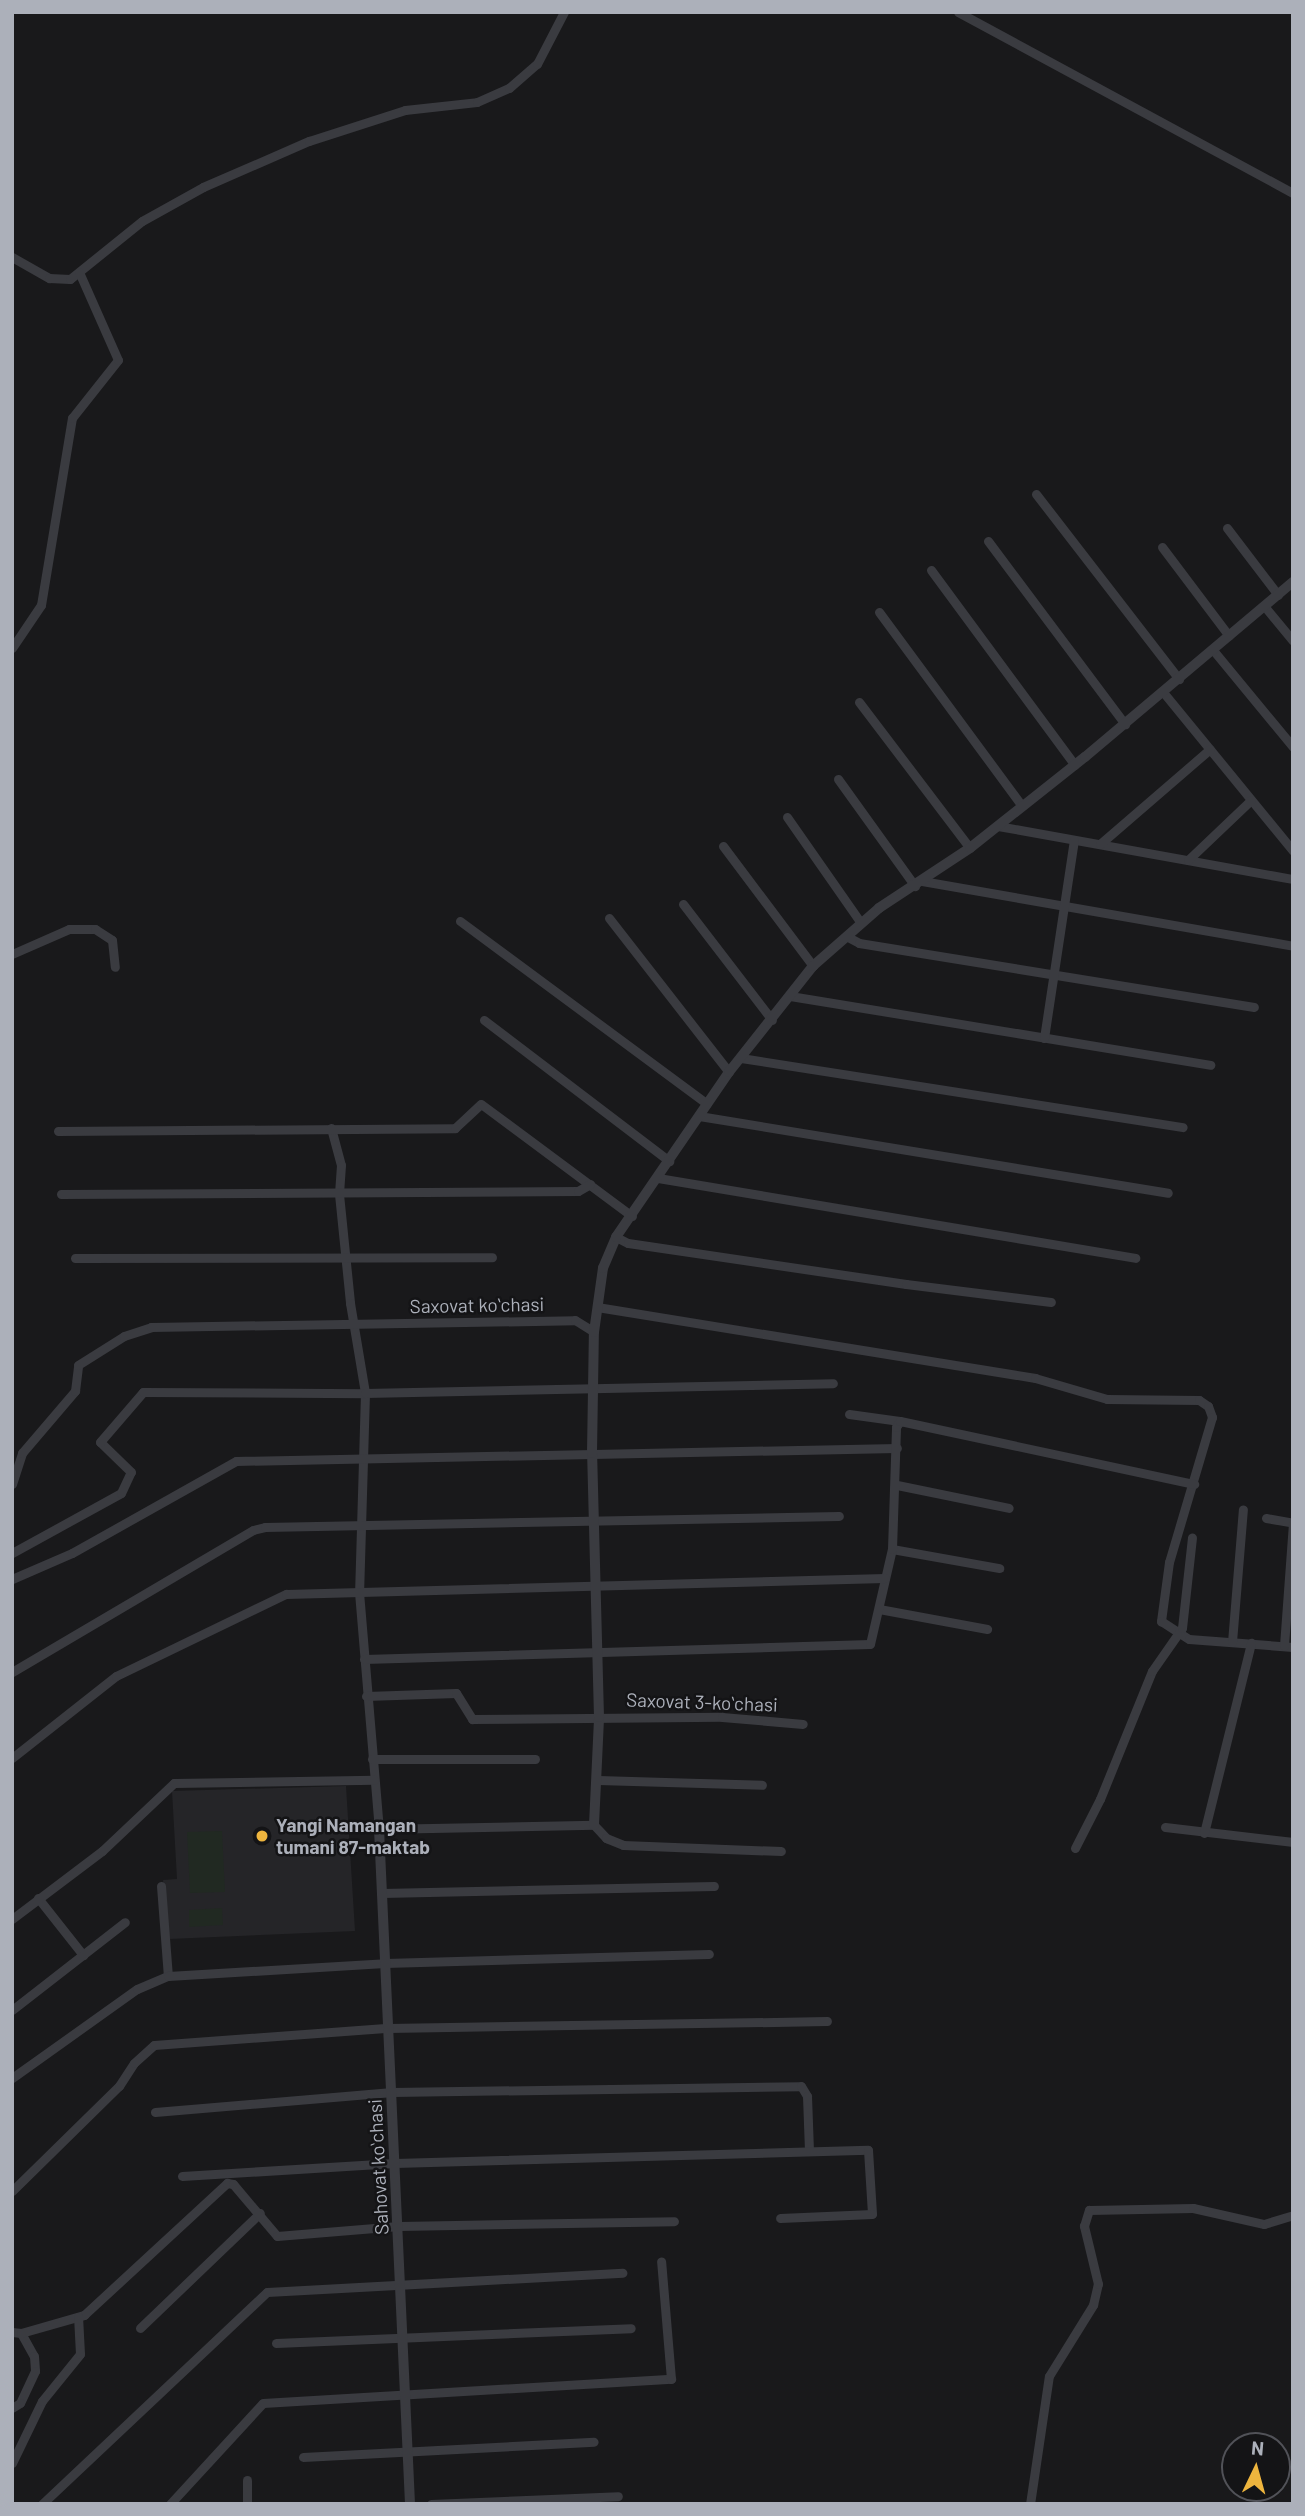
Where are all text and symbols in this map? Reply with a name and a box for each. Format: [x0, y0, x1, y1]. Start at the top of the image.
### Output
street label: Saxovat koʻchasi [410, 1292, 544, 1318]
street label: Saxovat 3-koʻchasi [626, 1688, 778, 1716]
place label: Yangi Namangan tumani 87-maktab [276, 1814, 430, 1858]
marker: Yangi Namangan tumani 87-maktab [254, 1828, 270, 1844]
street label: Sahovat koʻchasi [363, 2098, 393, 2236]
north arrow [1221, 2432, 1291, 2502]
text: N [1250, 2436, 1265, 2460]

